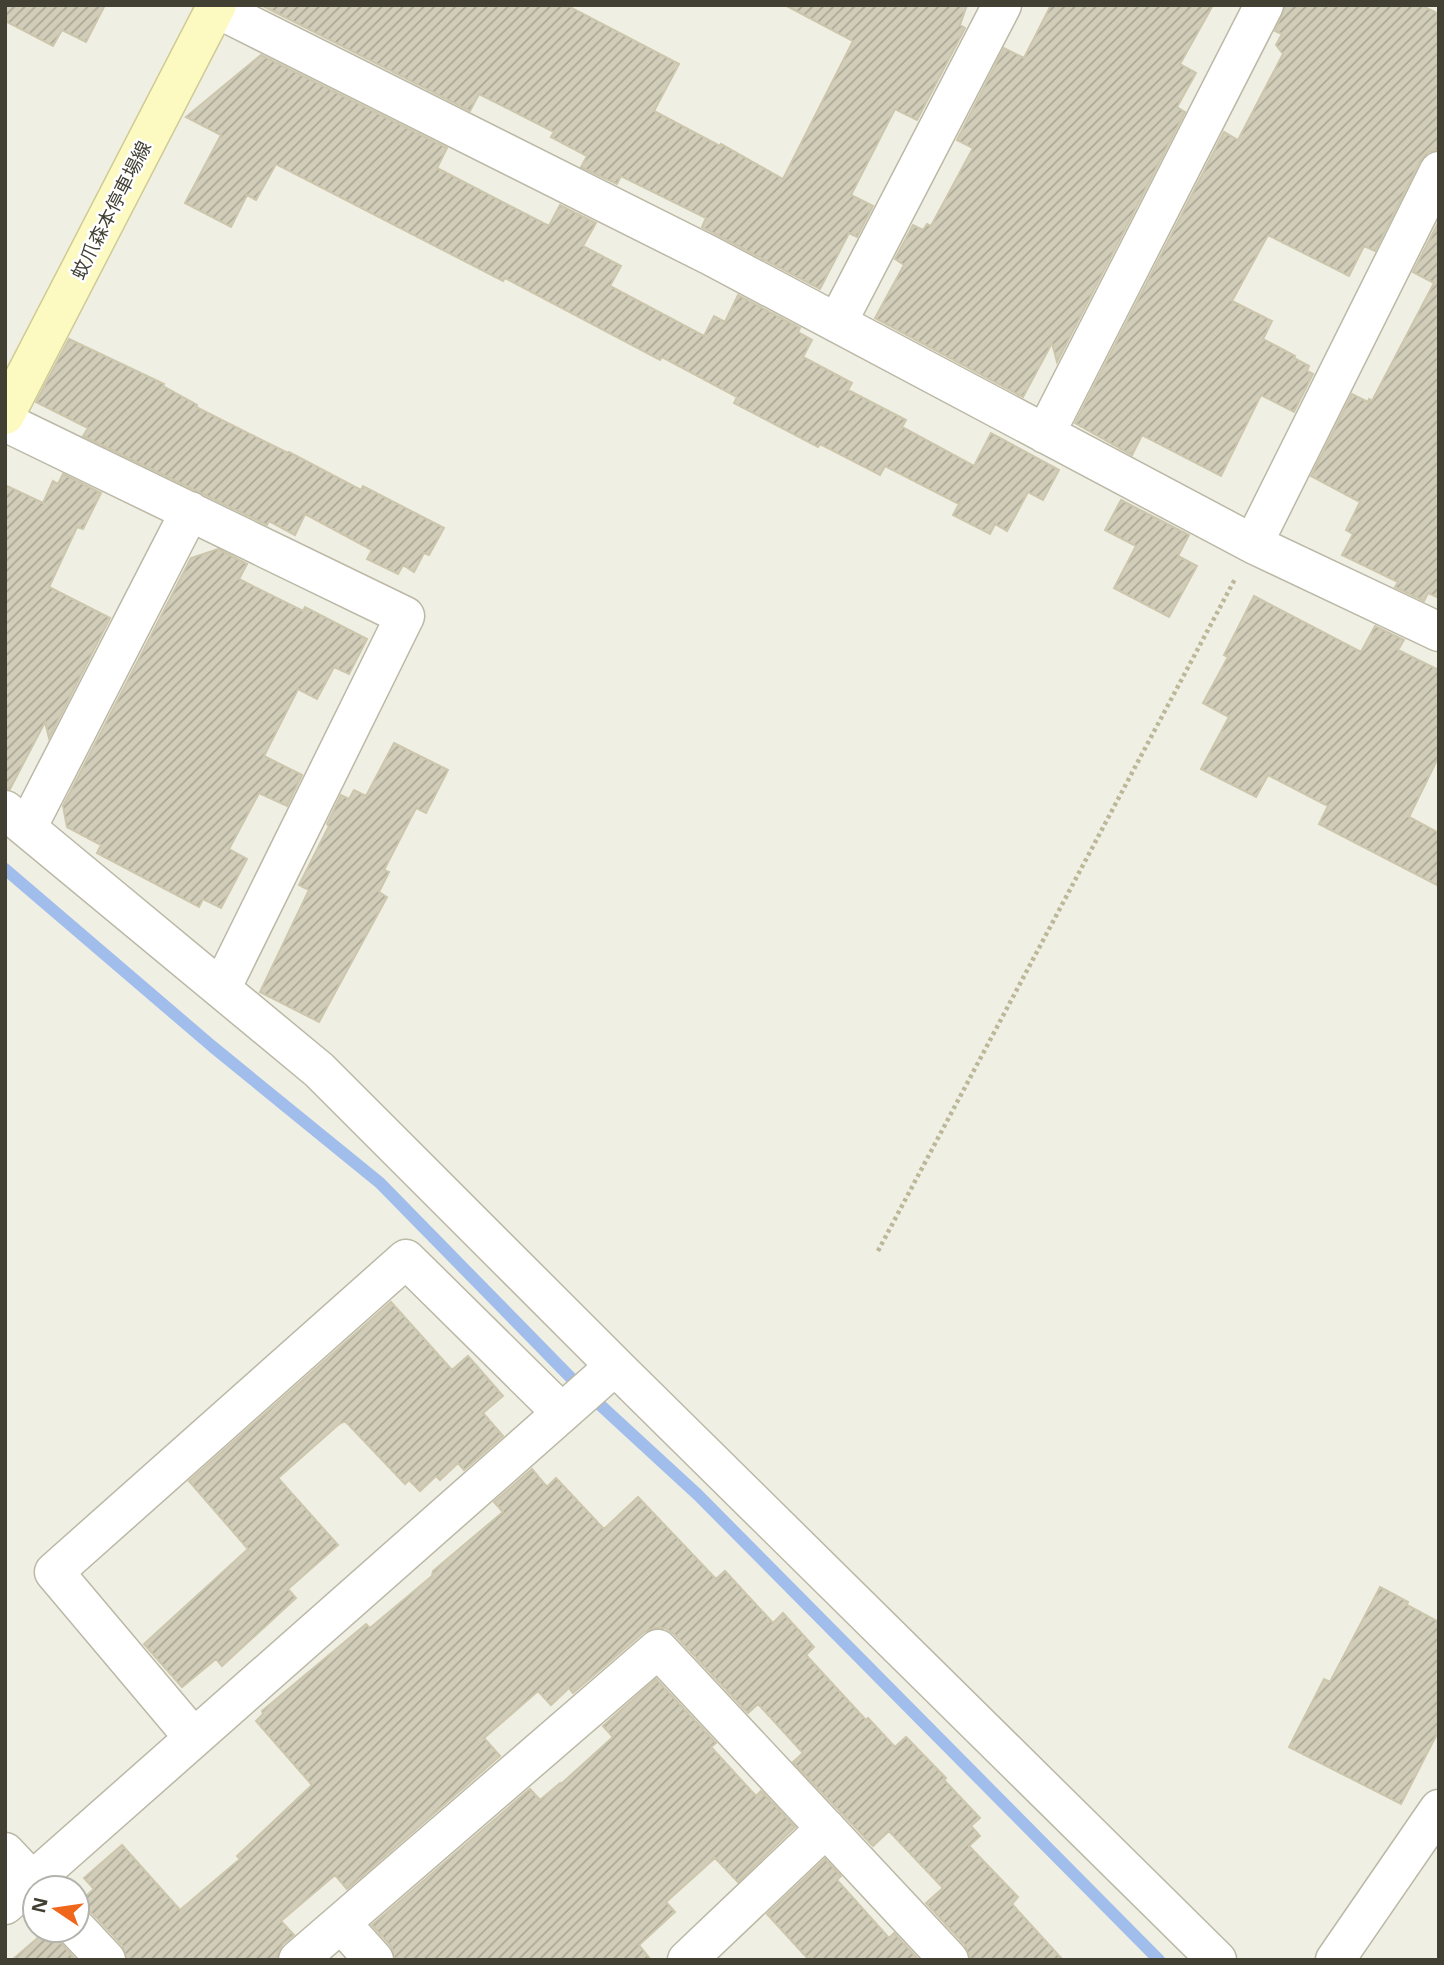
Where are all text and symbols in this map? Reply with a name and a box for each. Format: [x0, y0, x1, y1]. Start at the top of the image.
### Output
street label: 蚊爪森本停車場線 [65, 136, 157, 284]
north arrow [21, 1874, 91, 1944]
text: N [25, 1895, 54, 1916]

